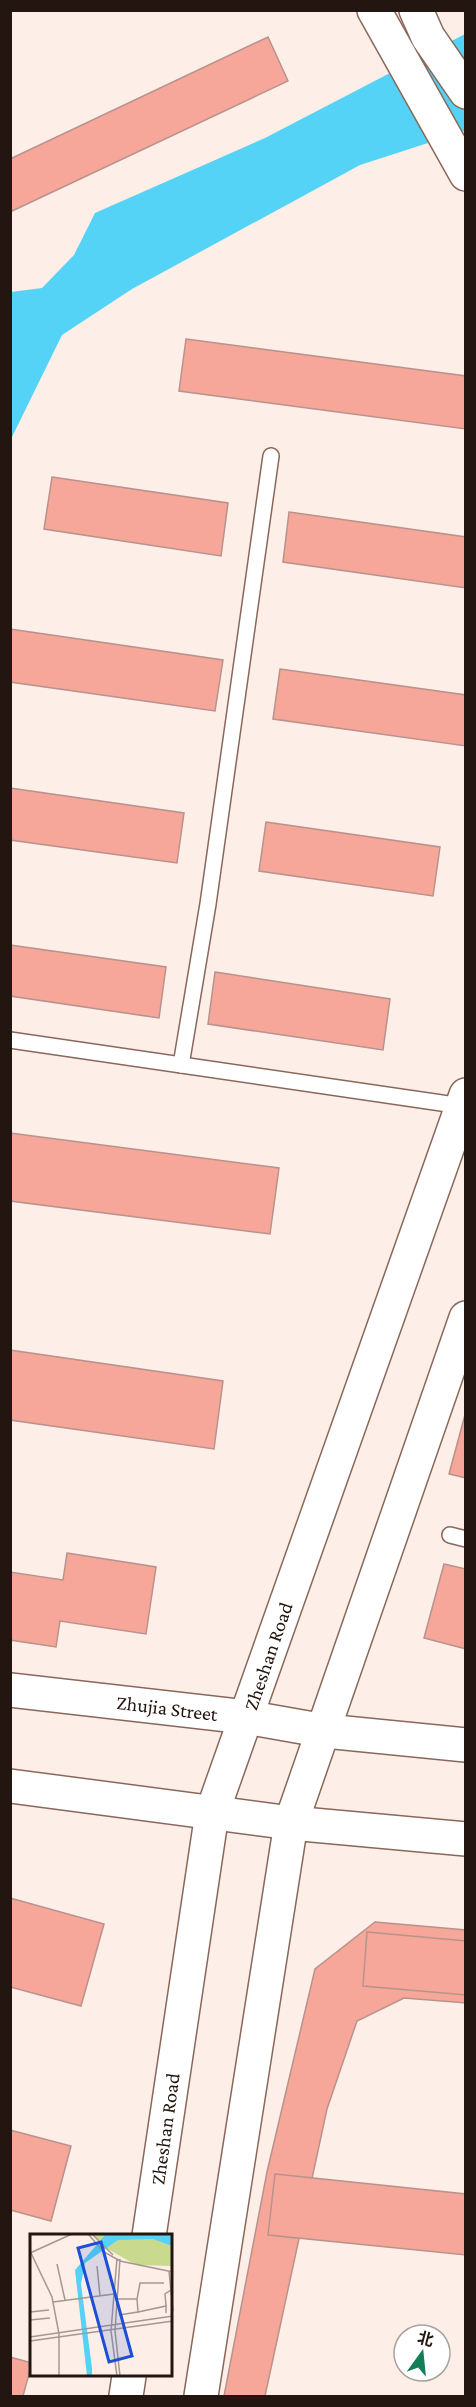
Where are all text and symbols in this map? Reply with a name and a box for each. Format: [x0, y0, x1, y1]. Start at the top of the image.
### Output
street label: Zheshan Road [239, 1599, 297, 1713]
street label: Zhujia Street [115, 1691, 219, 1726]
street label: Zheshan Road [146, 2071, 184, 2186]
inset map [30, 2234, 172, 2377]
north arrow [392, 2323, 452, 2383]
text: 北 [416, 2329, 436, 2349]

